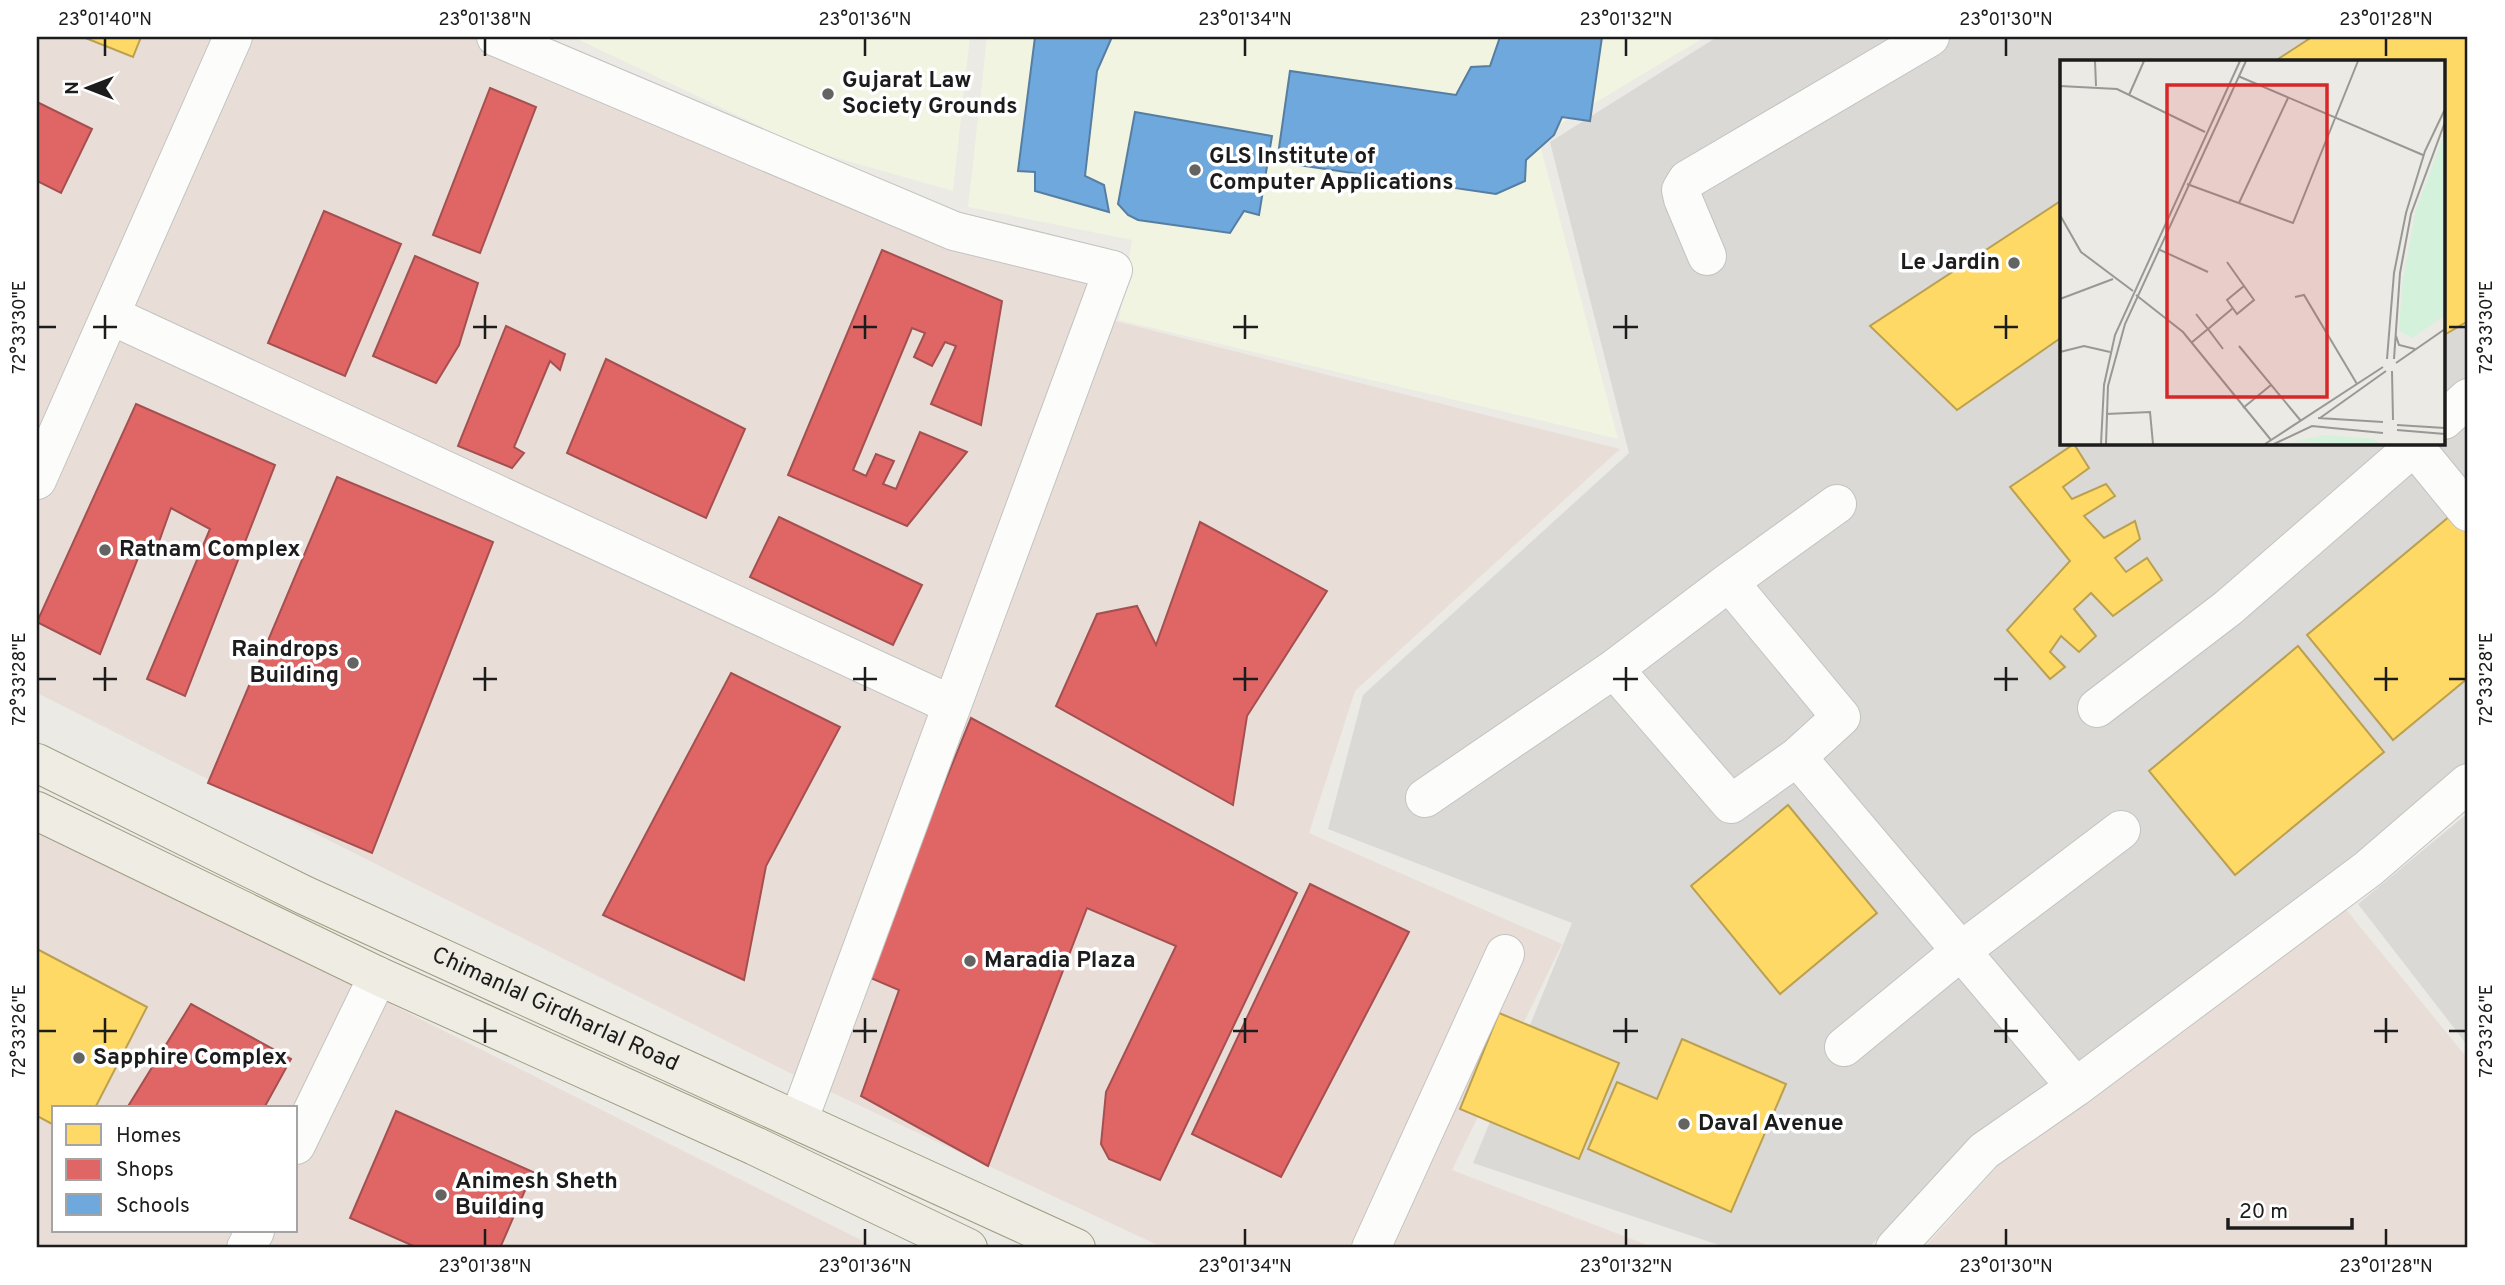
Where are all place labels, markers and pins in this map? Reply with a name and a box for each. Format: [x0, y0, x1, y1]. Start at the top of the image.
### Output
place label: Gujarat Law Society Grounds [842, 67, 1018, 122]
marker: Gujarat Law Society Grounds [820, 86, 836, 102]
place label: GLS Institute of Computer Applications [1209, 143, 1454, 198]
marker: GLS Institute of Computer Applications [1187, 162, 1203, 178]
place label: Le Jardin [1900, 249, 2000, 278]
marker: Le Jardin [2006, 255, 2022, 271]
place label: Ratnam Complex [119, 536, 301, 565]
marker: Ratnam Complex [97, 542, 113, 558]
place label: Raindrops Building [231, 636, 339, 691]
marker: Raindrops Building [345, 655, 361, 671]
place label: Maradia Plaza [984, 947, 1136, 976]
marker: Maradia Plaza [962, 953, 978, 969]
place label: Sapphire Complex [93, 1044, 287, 1073]
marker: Sapphire Complex [71, 1050, 87, 1066]
place label: Daval Avenue [1698, 1110, 1844, 1139]
marker: Daval Avenue [1676, 1116, 1692, 1132]
place label: Animesh Sheth Building [455, 1168, 618, 1223]
marker: Animesh Sheth Building [433, 1187, 449, 1203]

